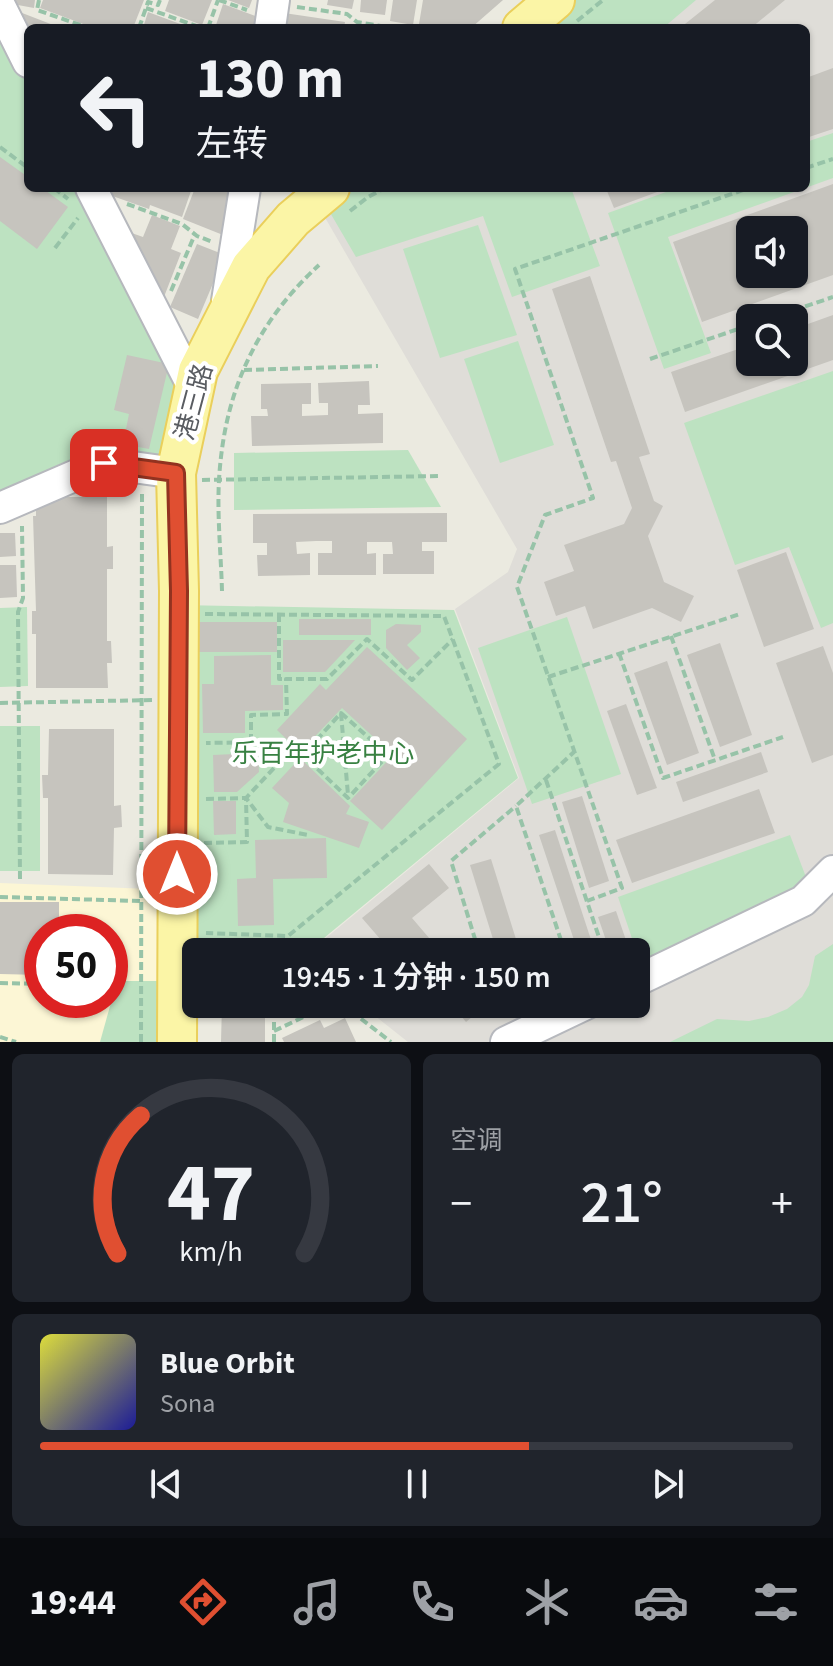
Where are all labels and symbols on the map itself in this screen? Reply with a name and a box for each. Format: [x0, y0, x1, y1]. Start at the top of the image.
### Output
street label: 港三路 [166, 360, 222, 444]
pin [70, 429, 138, 497]
park label: 乐百年护老中心 [232, 735, 414, 772]
position arrow [135, 832, 219, 916]
speed limit sign: 50 [24, 914, 128, 1018]

